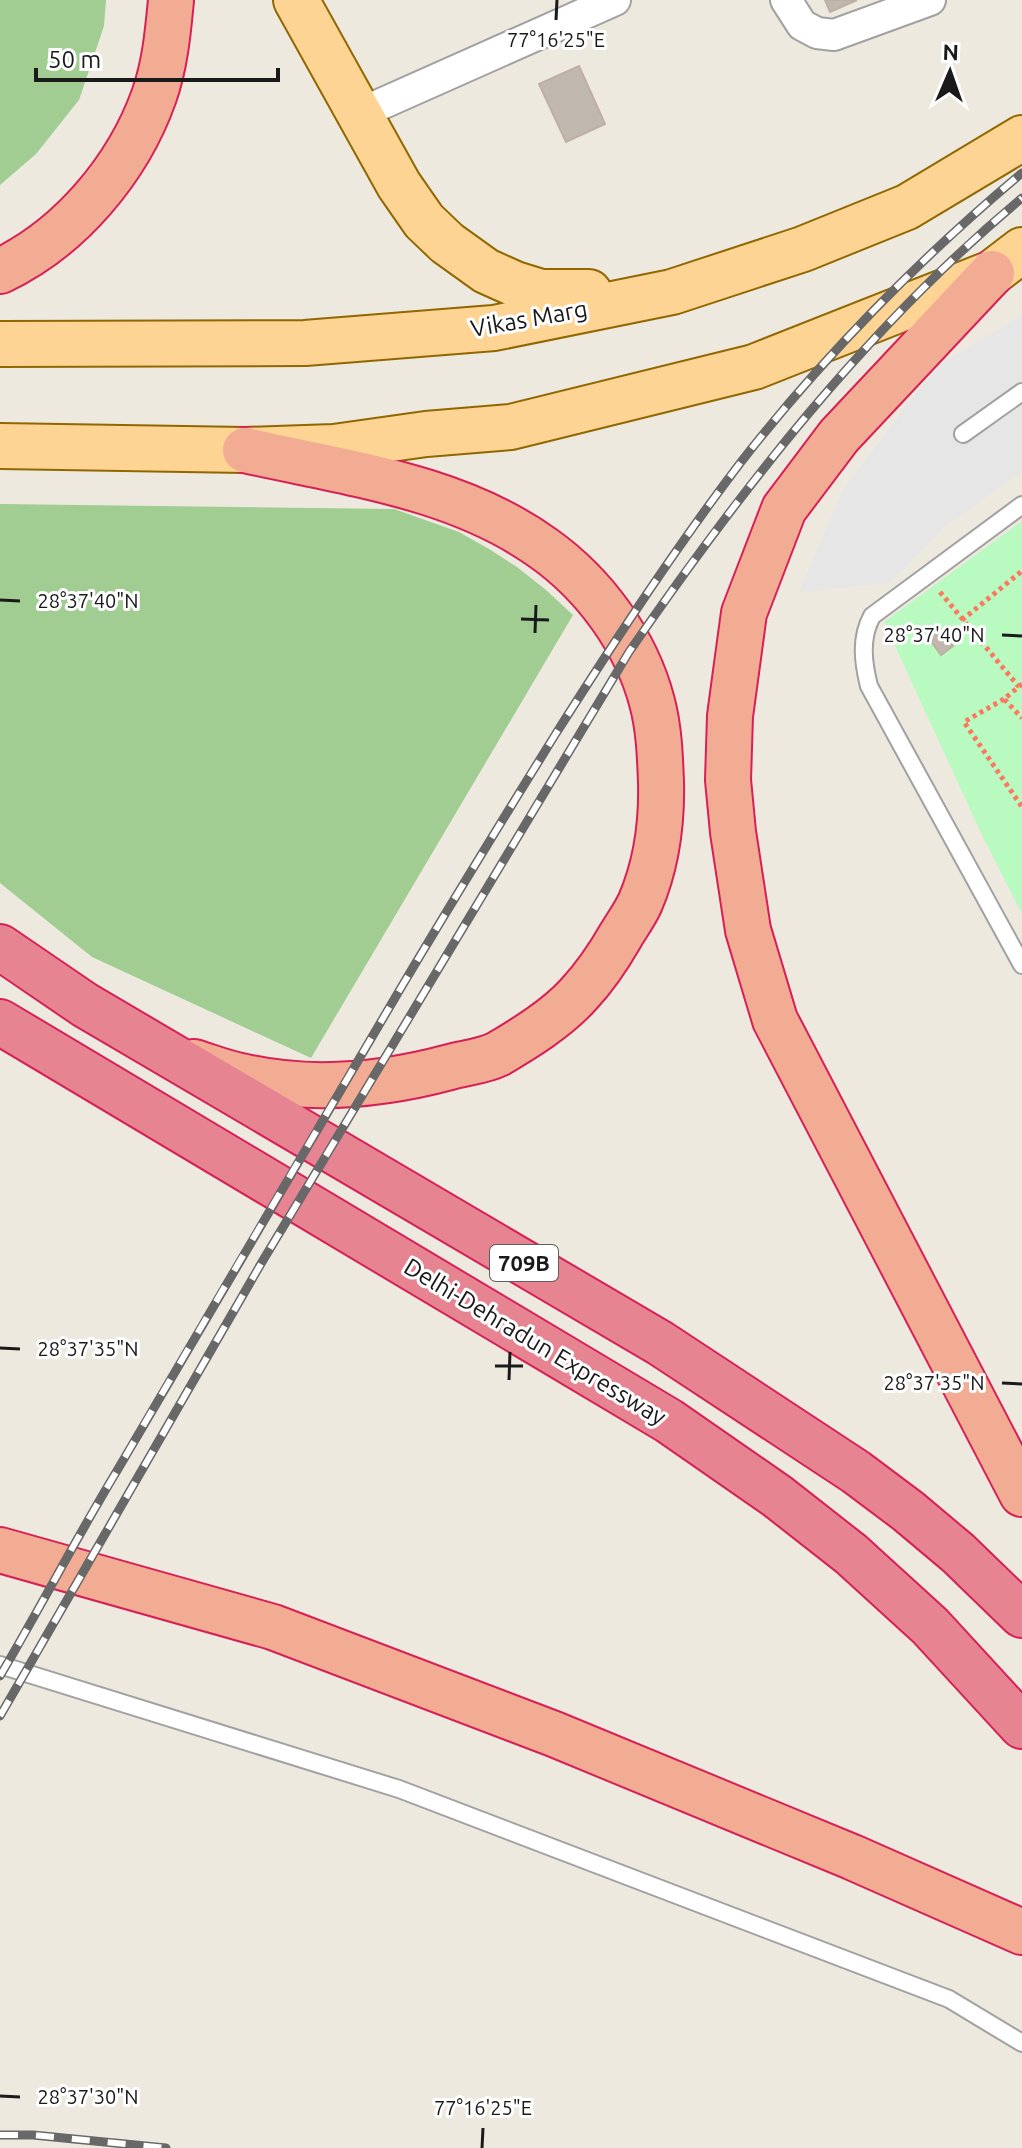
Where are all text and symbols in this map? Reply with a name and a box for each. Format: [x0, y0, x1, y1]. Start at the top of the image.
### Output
text: 77°16'25"E [507, 28, 605, 51]
scale bar [36, 32, 278, 82]
north arrow [910, 32, 990, 112]
text: N [942, 39, 959, 64]
text: 50 m [48, 46, 101, 73]
street label: Vikas Marg [468, 295, 589, 342]
text: 28°37'40"N [37, 589, 139, 612]
text: 28°37'40"N [883, 623, 985, 646]
road number: 709B [490, 1245, 558, 1281]
street label: Delhi-Dehradun Expressway [399, 1253, 671, 1431]
text: 28°37'35"N [37, 1337, 139, 1360]
text: 28°37'35"N [883, 1371, 985, 1394]
text: 28°37'30"N [37, 2085, 139, 2108]
text: 77°16'25"E [434, 2096, 532, 2119]

